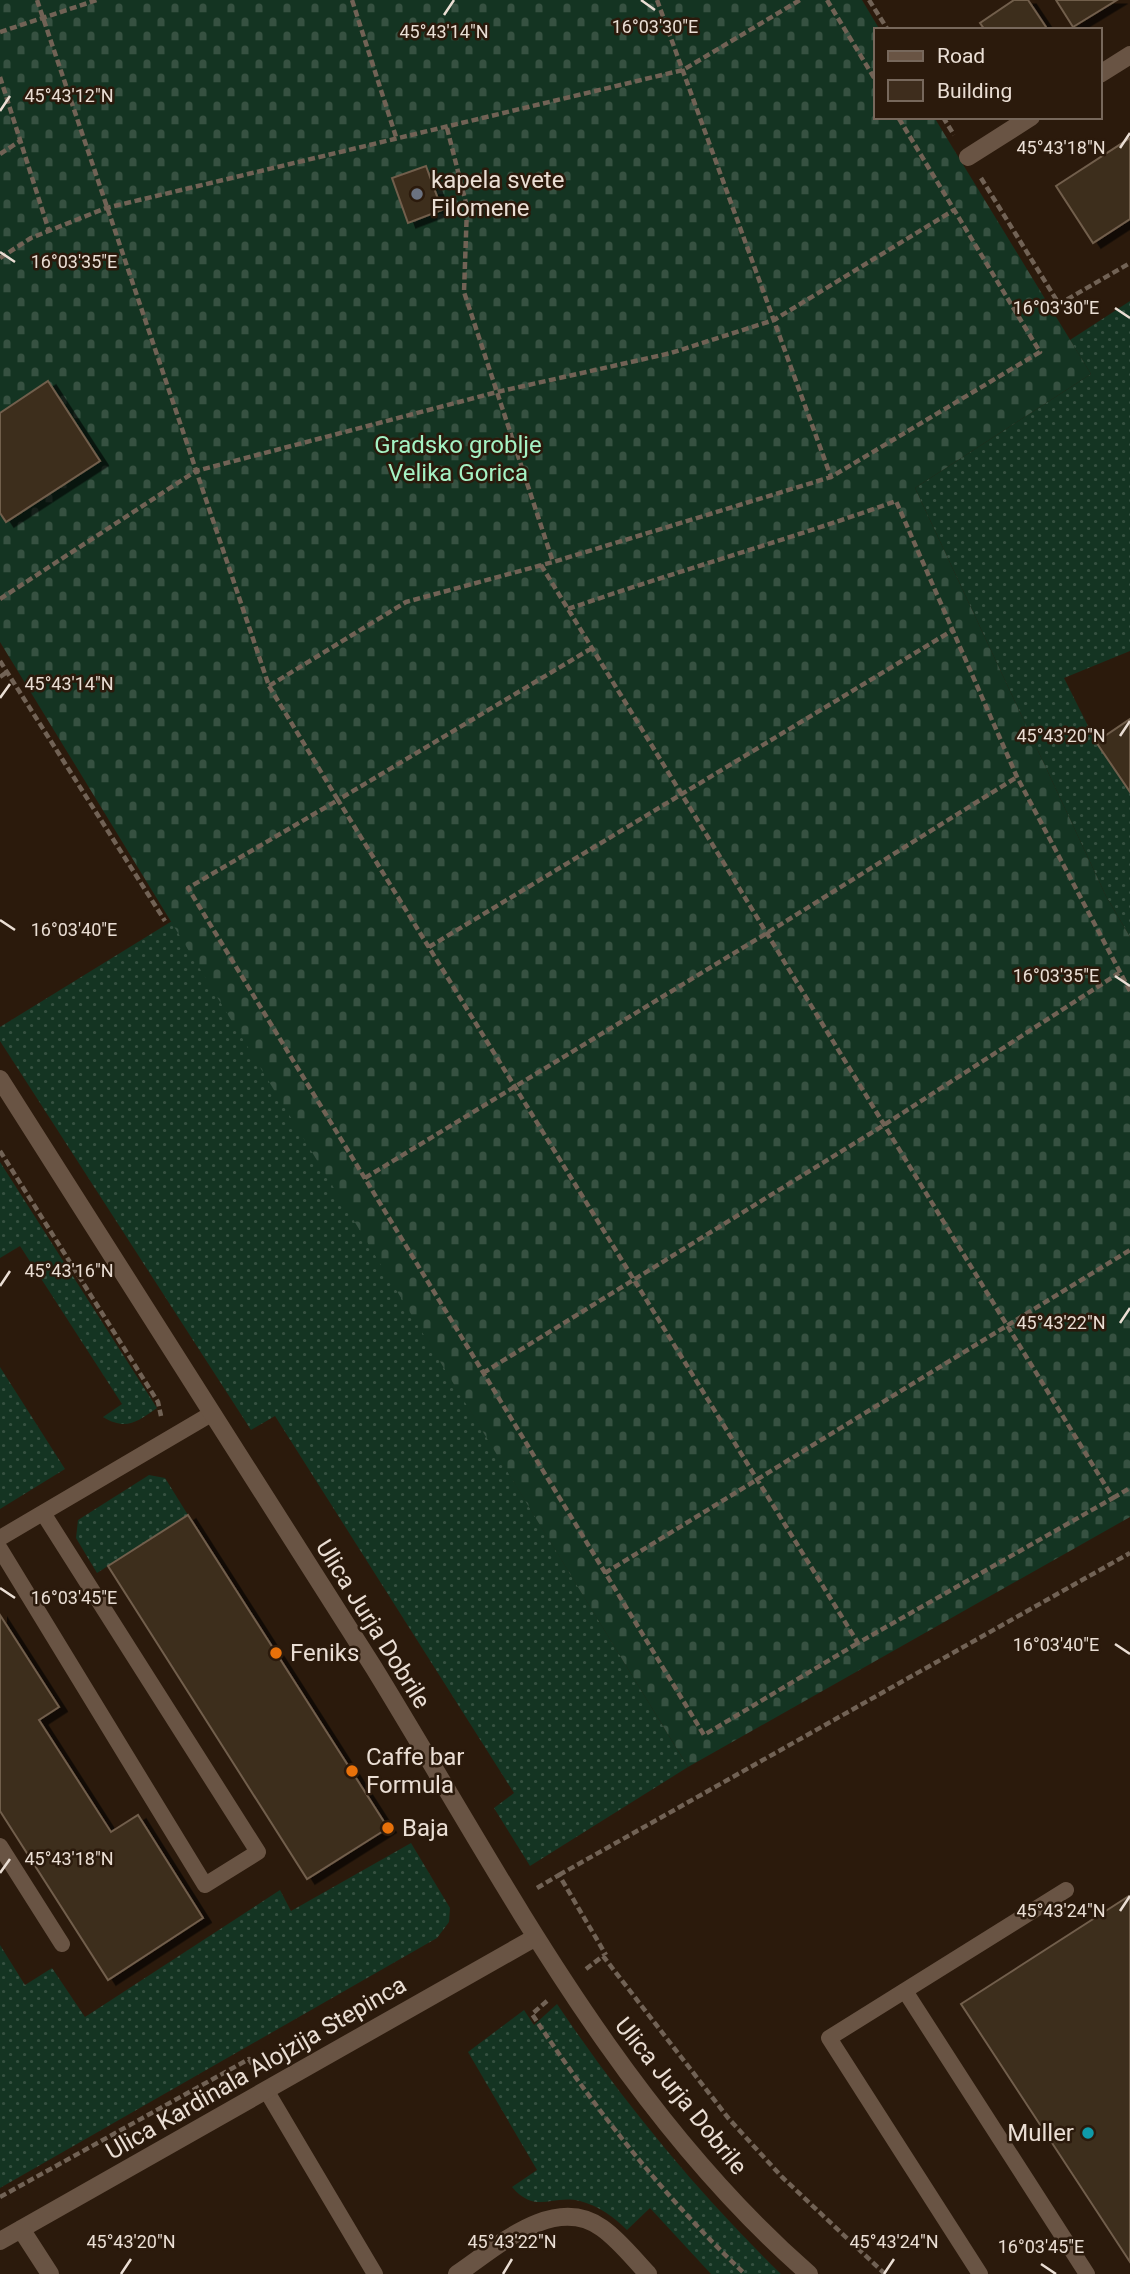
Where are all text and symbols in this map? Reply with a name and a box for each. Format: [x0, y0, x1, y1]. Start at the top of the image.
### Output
text: 16°03'30"E [612, 16, 698, 37]
text: 45°43'14"N [399, 21, 489, 42]
legend [874, 28, 1102, 119]
text: Road [937, 44, 985, 68]
text: Building [937, 79, 1012, 103]
text: 45°43'12"N [24, 85, 114, 106]
text: 45°43'18"N [1016, 137, 1106, 158]
place label: kapela svete Filomene [431, 166, 564, 222]
marker: kapela svete Filomene [409, 186, 425, 202]
text: 16°03'35"E [31, 251, 117, 272]
text: 16°03'30"E [1013, 297, 1099, 318]
park label: Gradsko groblje Velika Gorica [374, 431, 542, 487]
text: 45°43'14"N [24, 673, 114, 694]
text: 45°43'20"N [1016, 725, 1106, 746]
text: 16°03'40"E [31, 919, 117, 940]
text: 16°03'35"E [1013, 965, 1099, 986]
text: 45°43'16"N [24, 1260, 114, 1281]
text: 45°43'22"N [1016, 1312, 1106, 1333]
street label: Ulica Jurja Dobrile [310, 1534, 436, 1714]
text: 16°03'45"E [31, 1587, 117, 1608]
text: 16°03'40"E [1013, 1634, 1099, 1655]
place label: Feniks [290, 1639, 359, 1667]
marker: Feniks [268, 1645, 284, 1661]
place label: Caffe bar Formula [366, 1743, 464, 1799]
marker: Caffe bar Formula [344, 1763, 360, 1779]
place label: Baja [402, 1814, 449, 1842]
marker: Baja [380, 1820, 396, 1836]
text: 45°43'18"N [24, 1848, 114, 1869]
text: 45°43'24"N [1016, 1900, 1106, 1921]
street label: Ulica Kardinala Alojzija Stepinca [101, 1970, 411, 2166]
street label: Ulica Jurja Dobrile [609, 2012, 753, 2180]
place label: Muller [1007, 2119, 1074, 2147]
marker: Muller [1080, 2125, 1096, 2141]
text: 45°43'20"N [86, 2231, 176, 2252]
text: 45°43'22"N [467, 2231, 557, 2252]
text: 45°43'24"N [849, 2231, 939, 2252]
text: 16°03'45"E [998, 2236, 1084, 2257]

